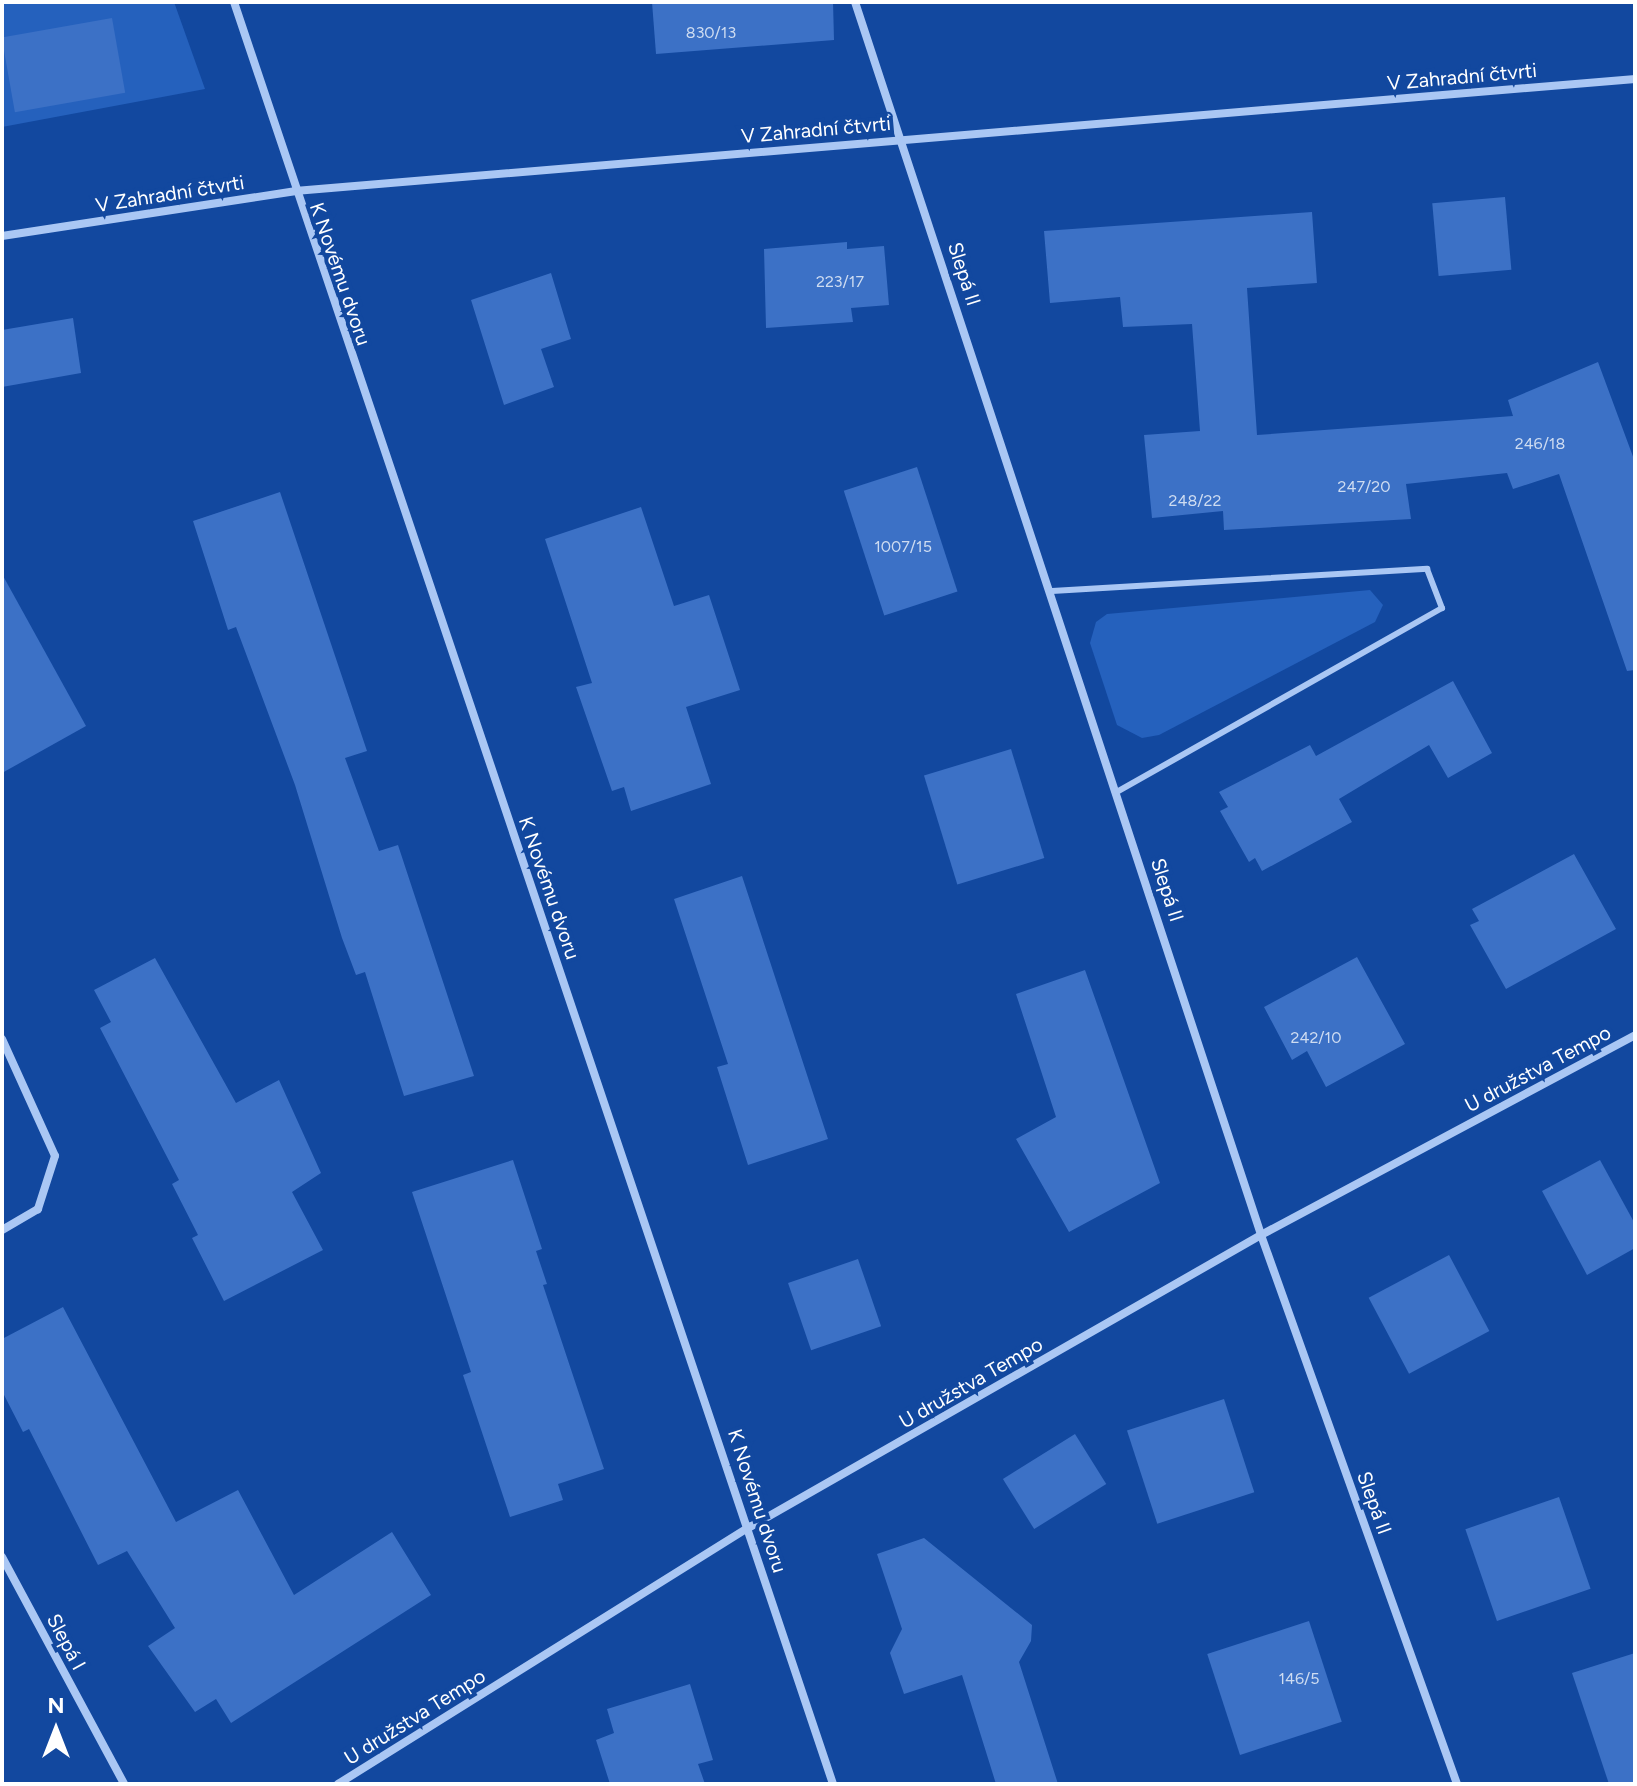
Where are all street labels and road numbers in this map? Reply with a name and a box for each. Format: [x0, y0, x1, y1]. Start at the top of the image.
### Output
street label: V Zahradní čtvrti [1386, 59, 1538, 95]
street label: V Zahradní čtvrti [740, 112, 892, 148]
street label: V Zahradní čtvrti [94, 170, 246, 218]
street label: K Novému dvoru [304, 199, 376, 349]
street label: Slepá II [942, 239, 986, 309]
street label: K Novému dvoru [513, 813, 585, 963]
street label: Slepá II [1145, 855, 1189, 925]
street label: U družstva Tempo [1461, 1020, 1615, 1118]
street label: U družstva Tempo [895, 1332, 1047, 1434]
street label: K Novému dvoru [722, 1426, 792, 1576]
street label: Slepá II [1352, 1468, 1396, 1538]
street label: Slepá I [41, 1610, 91, 1674]
street label: U družstva Tempo [340, 1664, 490, 1770]

